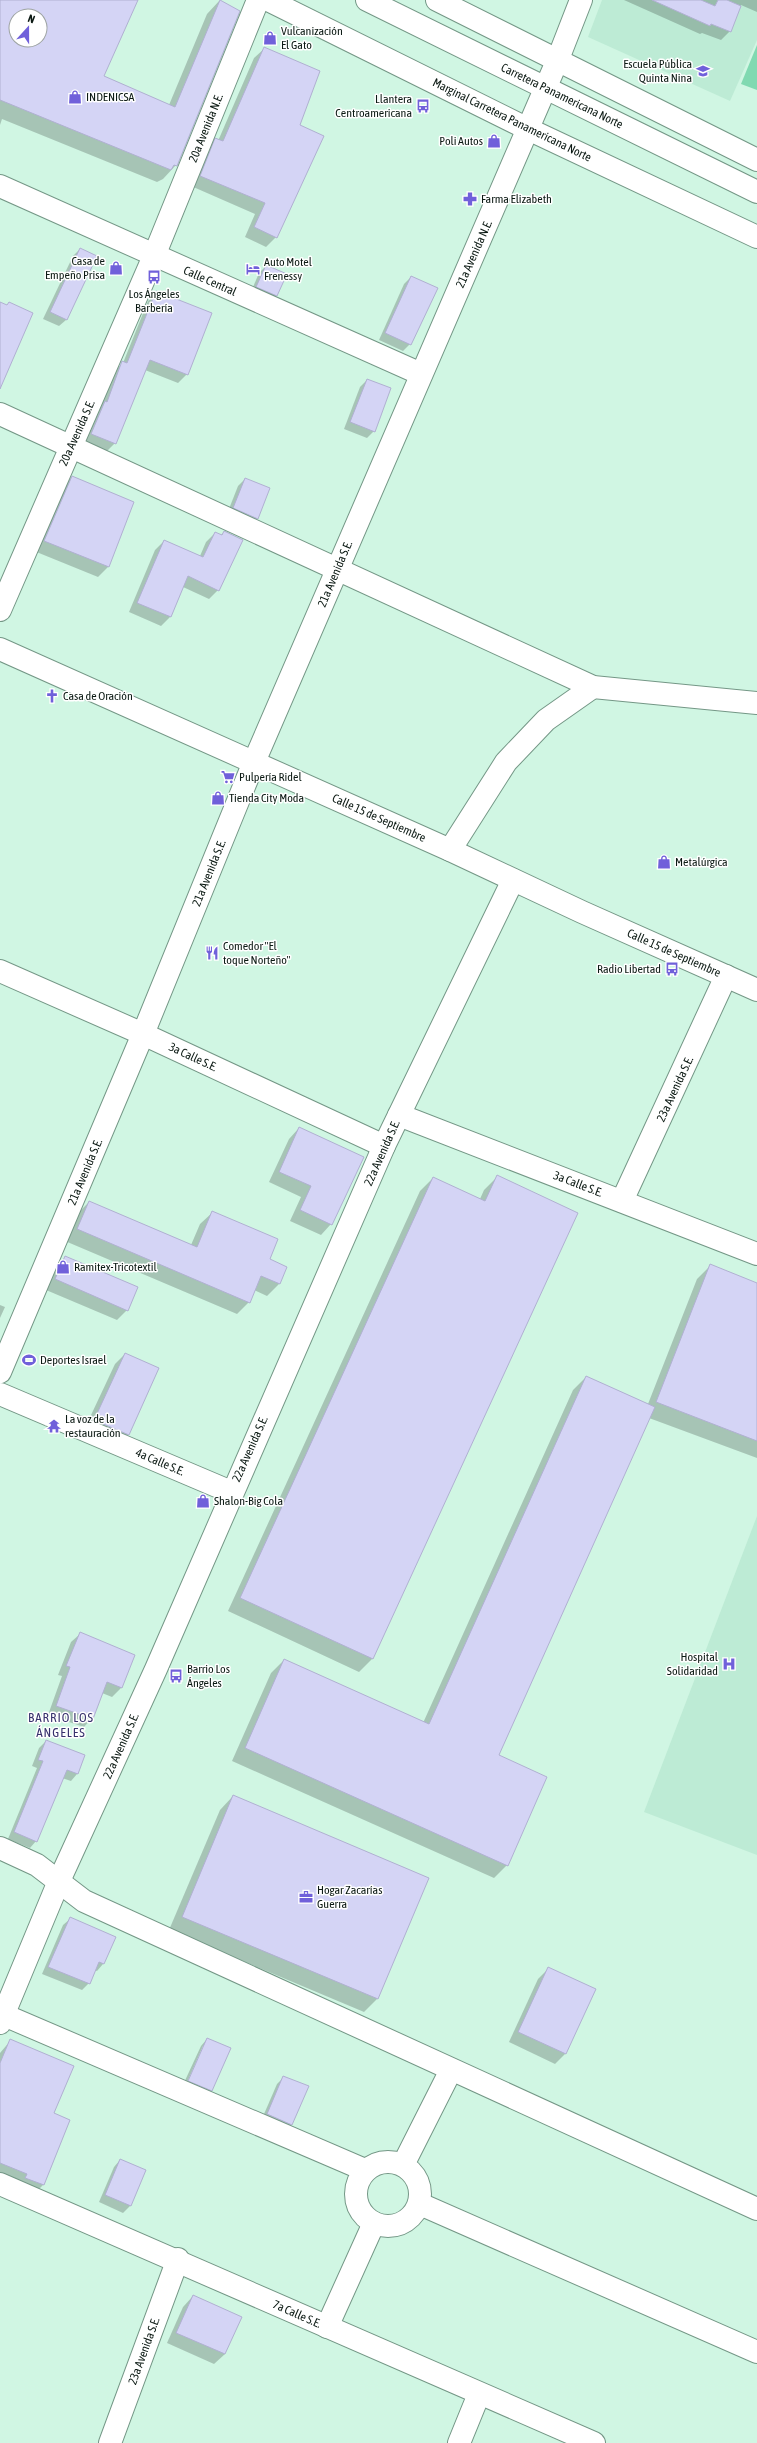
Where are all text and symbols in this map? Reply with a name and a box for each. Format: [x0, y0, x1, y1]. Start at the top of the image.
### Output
north arrow [8, 8, 48, 48]
text: N [26, 12, 37, 25]
place label: Vulcanización El Gato [281, 24, 343, 52]
shop icon: Vulcanización El Gato [262, 30, 278, 46]
place label: Escuela Pública Quinta Nina [623, 57, 692, 85]
street label: Carretera Panamericana Norte [499, 60, 625, 132]
school or university icon: Escuela Pública Quinta Nina [695, 63, 711, 79]
street label: Marginal Carretera Panamericana Norte [430, 75, 594, 165]
shop icon: INDENICSA [67, 89, 83, 105]
place label: INDENICSA [86, 90, 135, 104]
street label: 20a Avenida N.E. [186, 92, 226, 164]
place label: Llantera Centroamericana [335, 92, 412, 120]
bus stop icon: Llantera Centroamericana [415, 98, 431, 114]
shop icon: Poli Autos [486, 133, 502, 149]
place label: Poli Autos [439, 134, 483, 148]
pharmacy icon: Farma Elizabeth [462, 191, 478, 207]
place label: Farma Elizabeth [481, 192, 552, 206]
street label: 21a Avenida N.E. [453, 218, 495, 290]
place label: Casa de Empeño Prisa [45, 254, 105, 282]
place label: Auto Motel Frenessy [264, 255, 313, 283]
shop icon: Casa de Empeño Prisa [108, 260, 124, 276]
hotel icon: Auto Motel Frenessy [245, 261, 261, 277]
street label: Calle Central [181, 263, 239, 299]
bus stop icon: Los Ángeles Barbería [146, 269, 162, 285]
place label: Los Ángeles Barbería [129, 287, 179, 315]
street label: 20a Avenida S.E. [56, 398, 98, 468]
street label: 21a Avenida S.E. [315, 539, 355, 609]
church icon: Casa de Oración [44, 688, 60, 704]
place label: Casa de Oración [63, 689, 133, 703]
supermarket icon: Pulpería Ridel [220, 769, 236, 785]
place label: Pulpería Ridel [239, 770, 302, 784]
shop icon: Tienda City Moda [210, 790, 226, 806]
place label: Tienda City Moda [229, 791, 304, 805]
street label: Calle 15 de Septiembre [330, 791, 428, 845]
street label: 21a Avenida S.E. [189, 838, 229, 908]
shop icon: Metalúrgica [656, 854, 672, 870]
place label: Metalúrgica [675, 855, 728, 869]
street label: Calle 15 de Septiembre [625, 926, 723, 980]
place label: Comedor "El toque Norteño" [223, 939, 290, 967]
restaurant icon: Comedor "El toque Norteño" [204, 945, 220, 961]
bus stop icon: Radio Libertad [664, 961, 680, 977]
place label: Radio Libertad [597, 962, 661, 976]
street label: 3a Calle S.E. [167, 1040, 219, 1074]
street label: 23a Avenida S.E. [654, 1054, 696, 1124]
street label: 22a Avenida S.E. [361, 1118, 403, 1188]
street label: 21a Avenida S.E. [65, 1137, 105, 1207]
street label: 3a Calle S.E. [551, 1168, 605, 1200]
shop icon: Ramitex-Tricotextil [55, 1259, 71, 1275]
place label: Ramitex-Tricotextil [74, 1260, 158, 1274]
sports icon: Deportes Israel [21, 1352, 37, 1368]
place label: Deportes Israel [40, 1353, 107, 1367]
place label: La voz de la restauración [65, 1412, 121, 1440]
street label: 22a Avenida S.E. [229, 1414, 271, 1484]
temple icon: La voz de la restauración [46, 1418, 62, 1434]
street label: 4a Calle S.E. [134, 1445, 186, 1479]
shop icon: Shalon-Big Cola [195, 1493, 211, 1509]
place label: Shalon-Big Cola [214, 1494, 283, 1508]
place label: Hospital Solidaridad [667, 1650, 719, 1678]
hospital icon: Hospital Solidaridad [721, 1656, 737, 1672]
place label: Barrio Los Ángeles [187, 1662, 230, 1690]
bus stop icon: Barrio Los Ángeles [168, 1668, 184, 1684]
district label: BARRIO LOS ÁNGELES [28, 1710, 94, 1740]
street label: 22a Avenida S.E. [100, 1711, 142, 1781]
place label: Hogar Zacarías Guerra [317, 1883, 382, 1911]
office icon: Hogar Zacarías Guerra [298, 1889, 314, 1905]
street label: 7a Calle S.E. [271, 2297, 323, 2331]
street label: 23a Avenida S.E. [125, 2315, 163, 2387]

